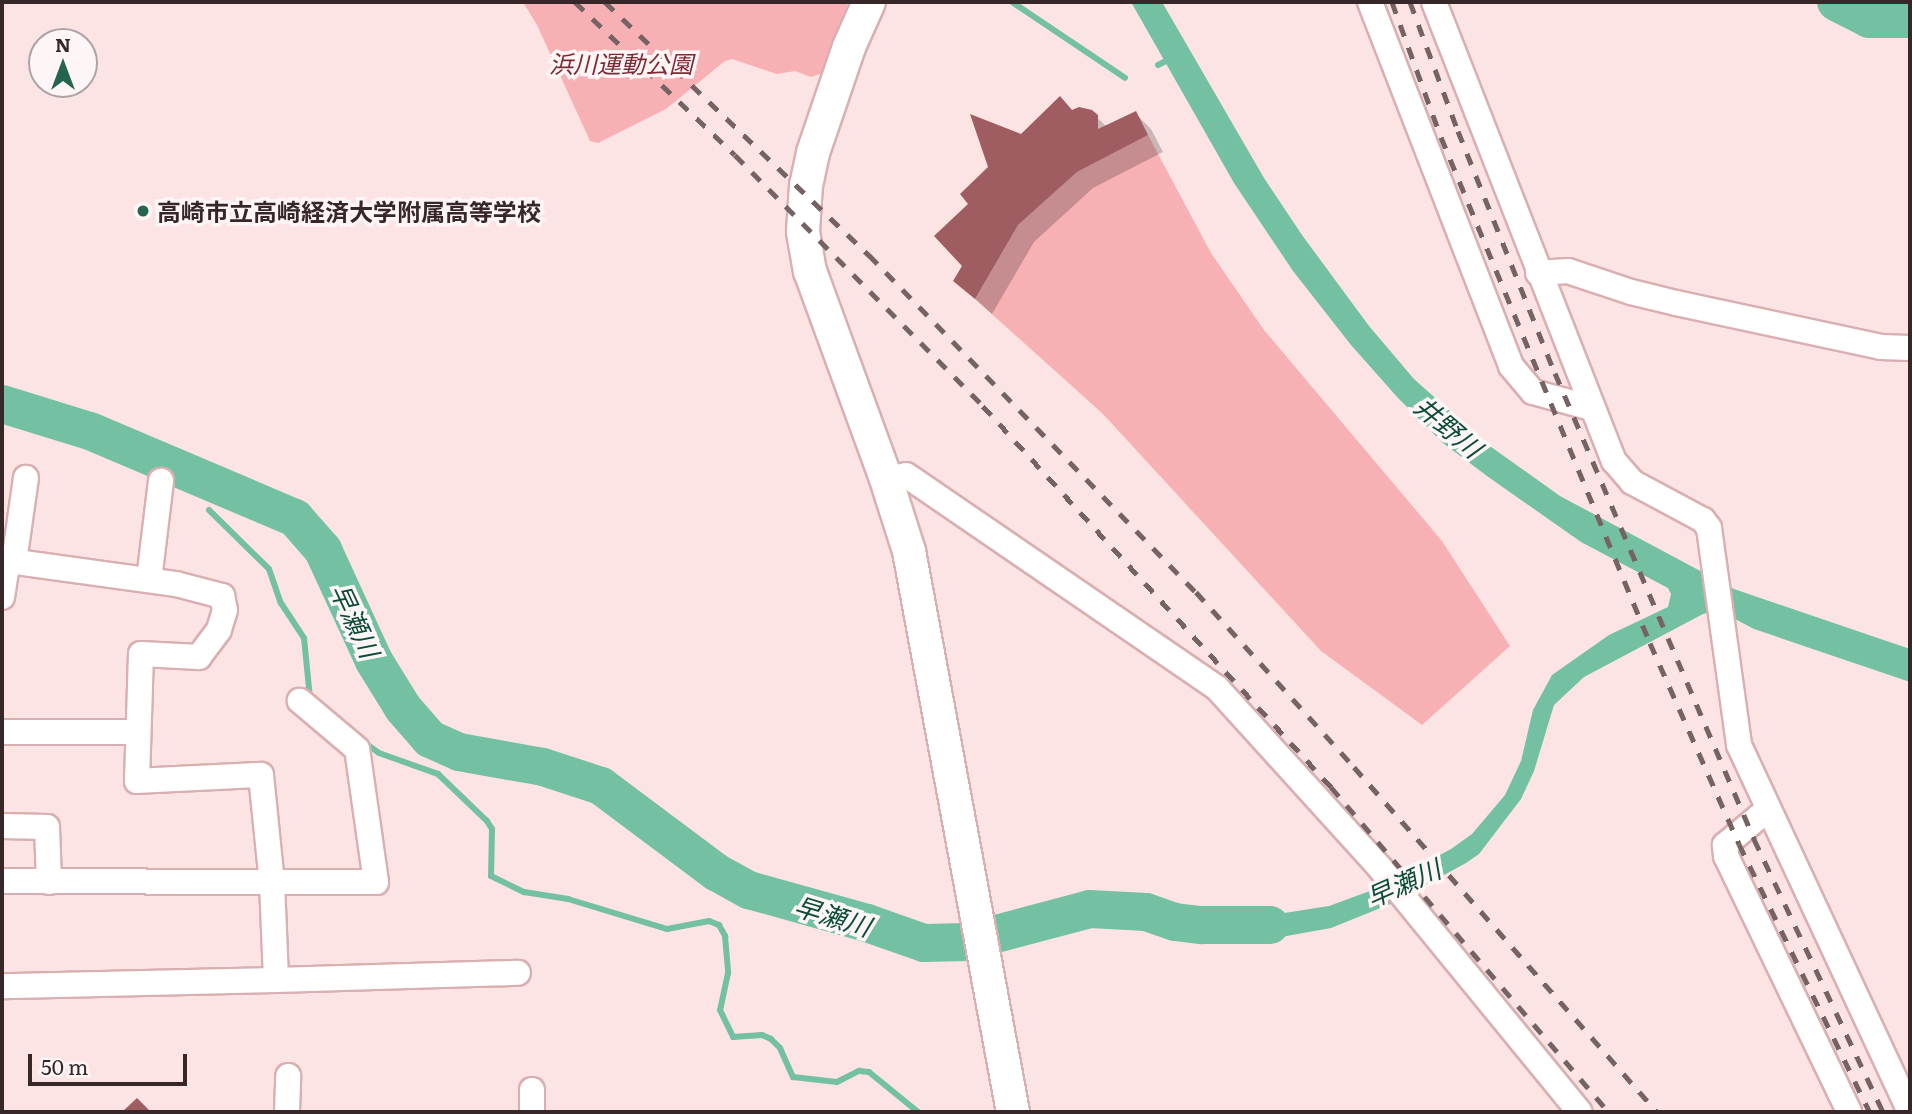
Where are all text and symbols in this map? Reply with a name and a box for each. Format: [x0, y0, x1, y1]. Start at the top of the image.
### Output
north arrow [28, 28, 98, 98]
text: N [55, 30, 71, 58]
park label: 浜川運動公園 [549, 49, 693, 77]
place label: 高崎市立高崎経済大学附属高等学校 [157, 197, 541, 225]
marker: 高崎市立高崎経済大学附属高等学校 [135, 203, 151, 219]
water label: 井野川 [1409, 389, 1489, 463]
water label: 早瀬川 [325, 578, 387, 662]
water label: 早瀬川 [1361, 852, 1445, 912]
water label: 早瀬川 [791, 889, 875, 941]
scale bar [32, 1040, 191, 1084]
text: 50 m [41, 1050, 88, 1081]

